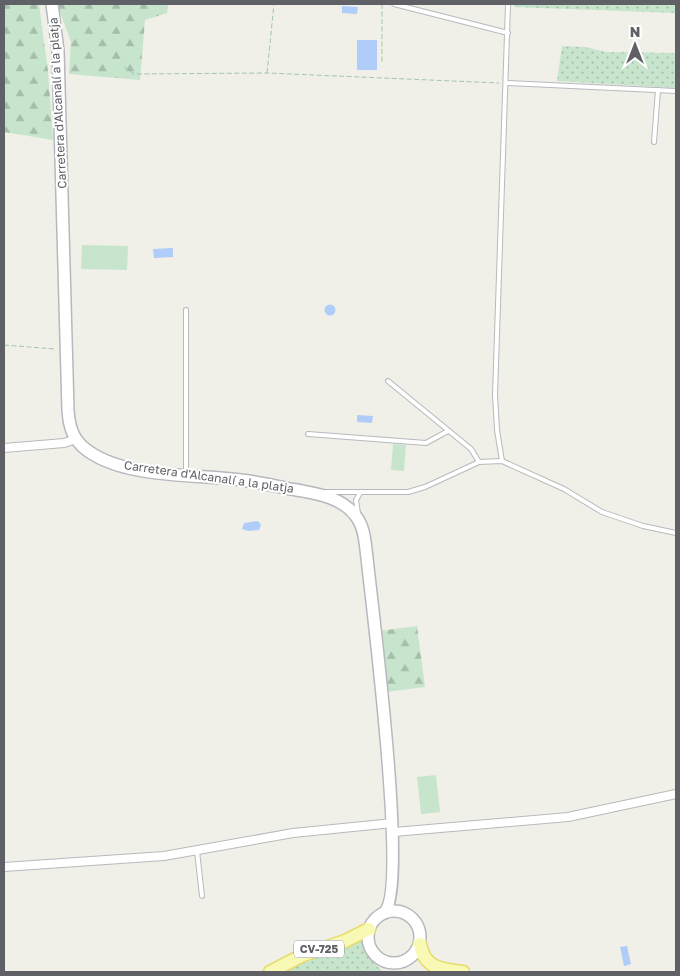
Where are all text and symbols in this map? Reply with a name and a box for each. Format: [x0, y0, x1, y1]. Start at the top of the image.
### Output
street label: Carretera d'Alcanalí a la platja [46, 17, 69, 189]
north arrow [610, 20, 660, 70]
text: N [630, 23, 640, 40]
street label: Carretera d'Alcanalí a la platja [123, 457, 295, 496]
road number: CV-725 [294, 941, 344, 958]

